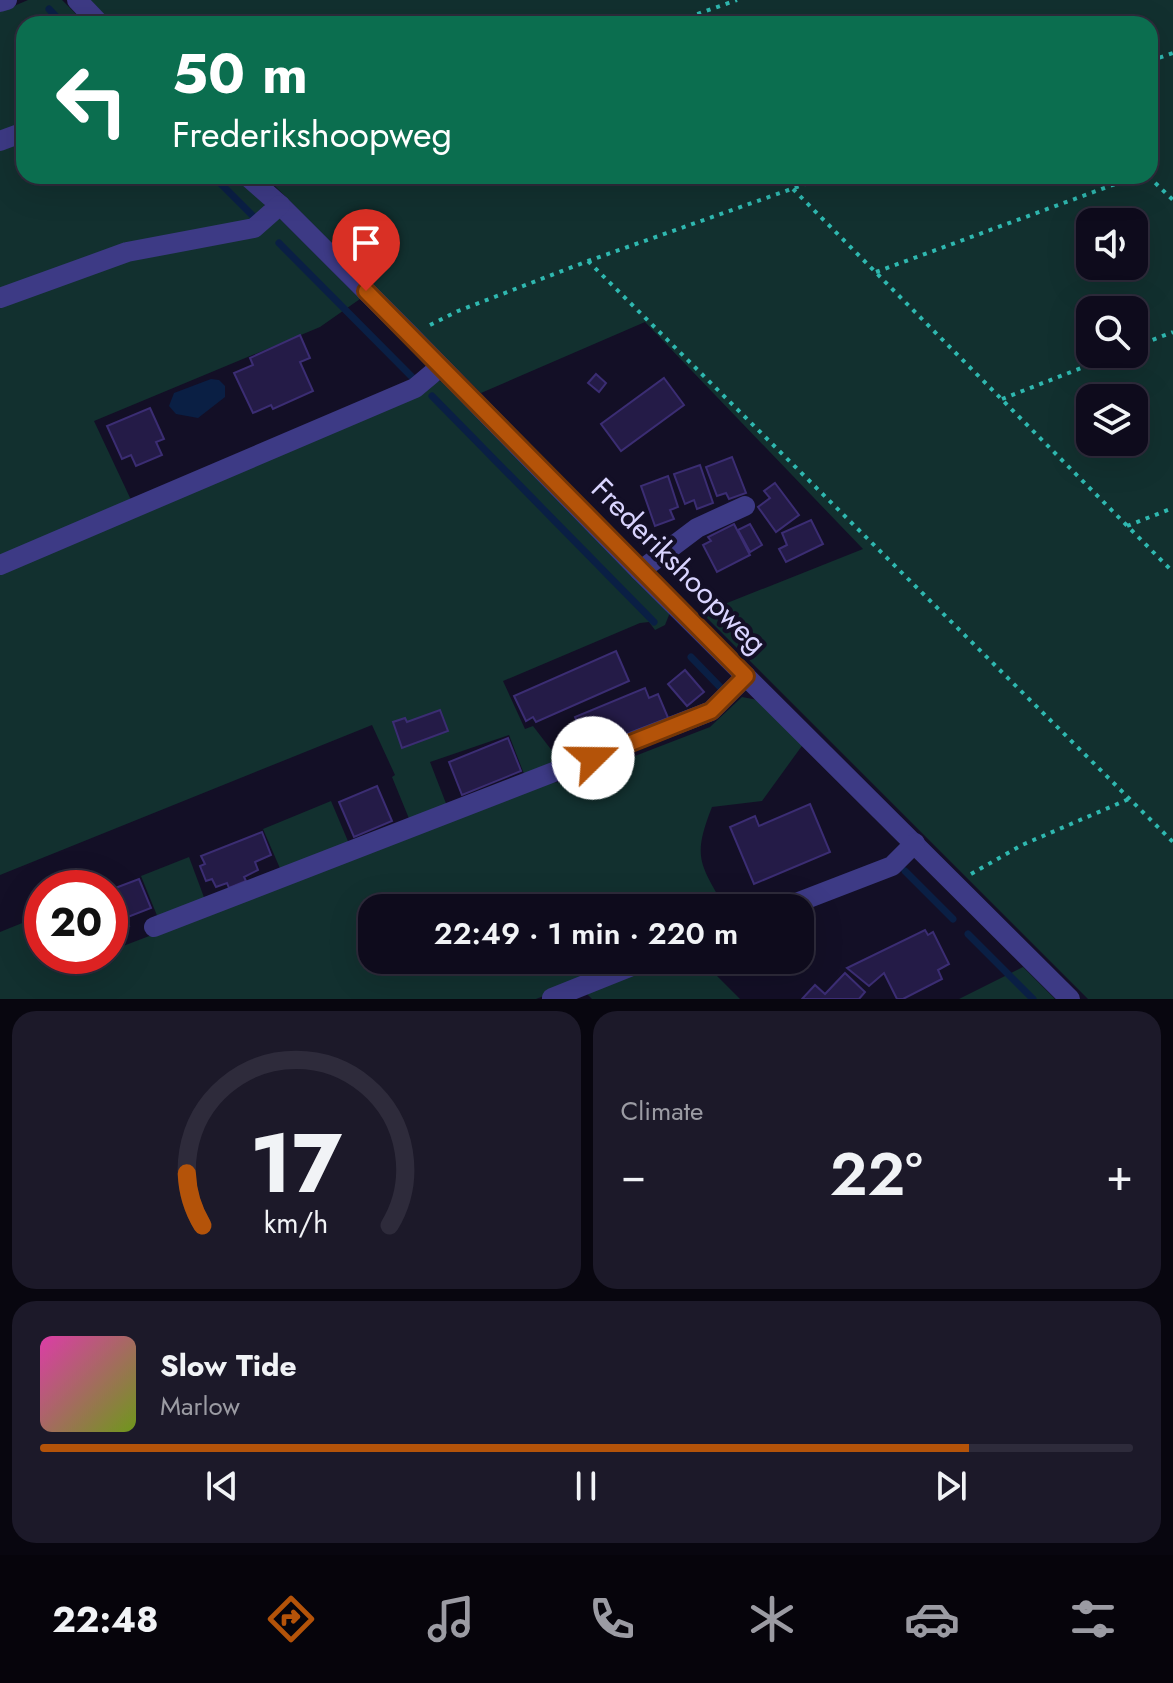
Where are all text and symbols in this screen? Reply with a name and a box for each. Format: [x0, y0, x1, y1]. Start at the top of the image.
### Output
text: 50 m [172, 33, 308, 114]
icon: left [40, 48, 144, 152]
text: Frederikshoopweg [172, 108, 452, 160]
map controls [1076, 208, 1148, 456]
button: sound [1076, 208, 1148, 280]
pin [332, 209, 400, 291]
icon: arrive [344, 221, 388, 265]
button: search [1076, 296, 1148, 368]
button: layers [1076, 384, 1148, 456]
street label: Frederikshoopweg [582, 468, 777, 663]
position arrow [551, 716, 635, 800]
speed limit sign: 20 [24, 870, 128, 974]
text: 22:49 · 1 min · 220 m [434, 912, 738, 955]
text: Climate [621, 1092, 703, 1130]
text: 17 [250, 1103, 343, 1223]
text: 22° [830, 1131, 923, 1218]
text: − [621, 1143, 646, 1207]
text: + [1106, 1143, 1133, 1207]
text: km/h [264, 1202, 329, 1244]
text: Slow Tide [160, 1344, 297, 1387]
text: Marlow [160, 1387, 240, 1425]
icon: previous [200, 1464, 244, 1508]
icon: pause [564, 1464, 608, 1508]
icon: next [929, 1464, 973, 1508]
icon: directions [263, 1591, 319, 1647]
icon: music [423, 1591, 479, 1647]
icon: phone [584, 1591, 640, 1647]
icon: climate [744, 1591, 800, 1647]
icon: car [904, 1591, 960, 1647]
icon: filters [1065, 1591, 1121, 1647]
text: 22:48 [52, 1593, 159, 1645]

